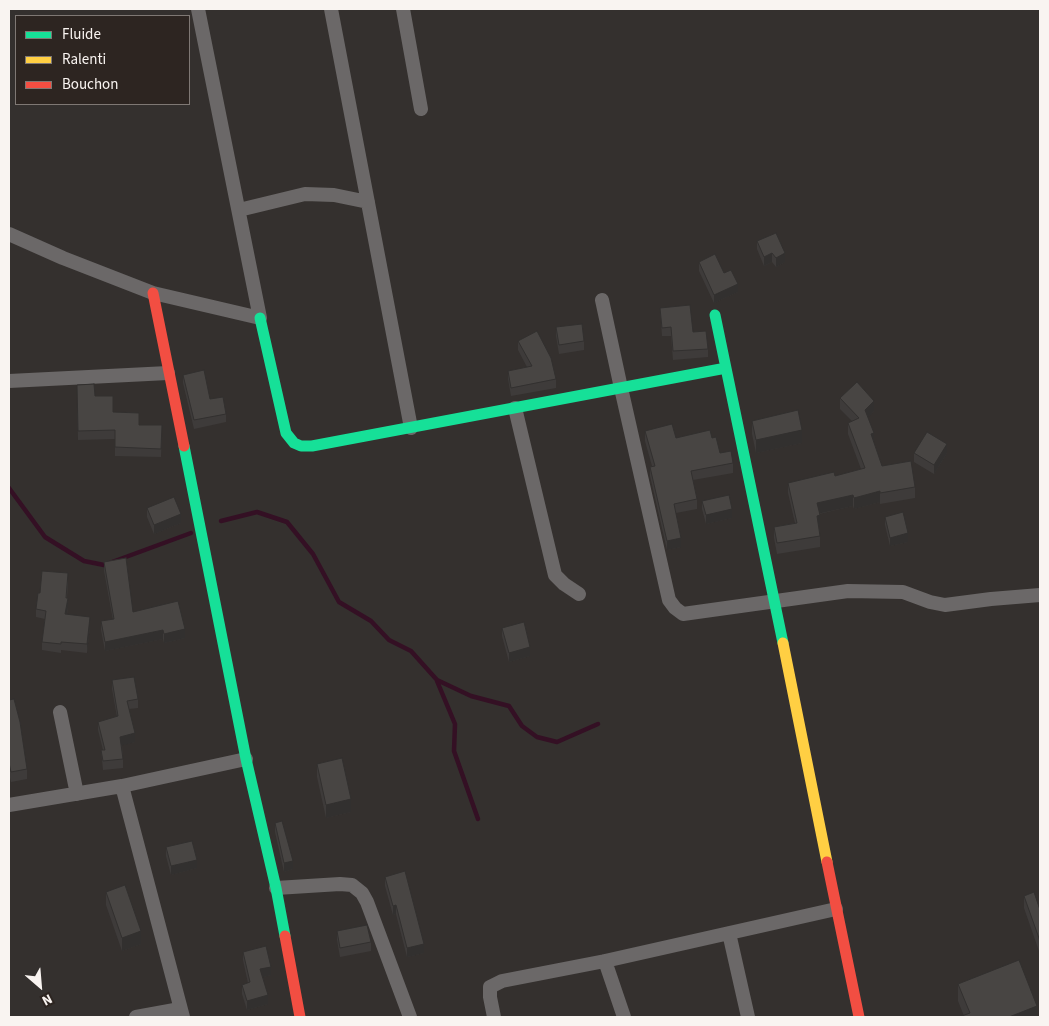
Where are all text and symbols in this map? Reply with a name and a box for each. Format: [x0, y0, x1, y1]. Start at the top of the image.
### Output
legend [15, 15, 190, 105]
text: Fluide [62, 24, 101, 45]
text: Ralenti [62, 49, 106, 70]
text: Bouchon [62, 74, 118, 95]
north arrow [15, 961, 65, 1011]
text: N [38, 988, 55, 1010]

